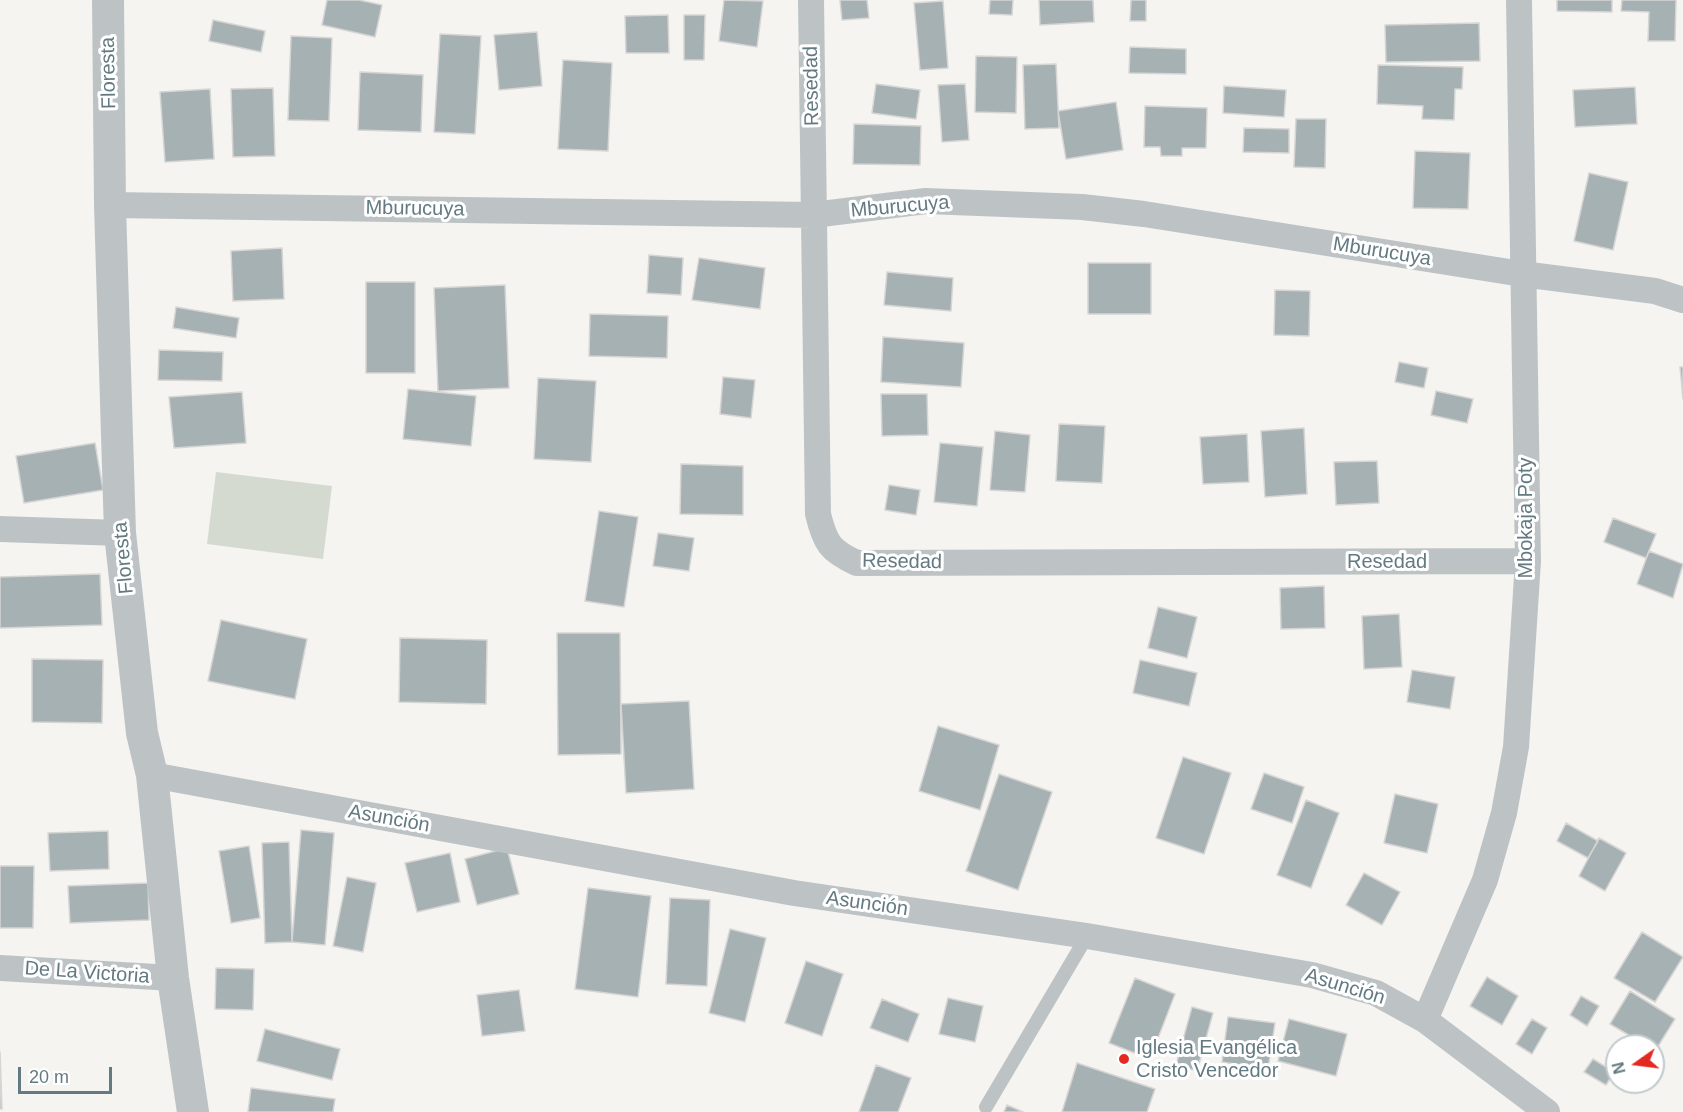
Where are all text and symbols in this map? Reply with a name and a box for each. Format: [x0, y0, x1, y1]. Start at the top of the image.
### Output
street label: Floresta [96, 37, 122, 109]
street label: Resedad [799, 46, 825, 126]
street label: Mburucuya [850, 191, 950, 223]
street label: Mburucuya [365, 196, 465, 222]
street label: Mburucuya [1331, 232, 1433, 272]
street label: Mbokaja Poty [1514, 457, 1538, 579]
street label: Floresta [109, 521, 139, 595]
street label: Resedad [862, 549, 942, 575]
street label: Resedad [1347, 550, 1427, 574]
street label: Asunción [346, 800, 432, 838]
street label: Asunción [825, 886, 909, 922]
street label: De La Victoria [24, 957, 150, 989]
street label: Asunción [1302, 963, 1388, 1011]
north arrow [1605, 1034, 1665, 1094]
place label: Iglesia Evangélica Cristo Vencedor [1136, 1036, 1297, 1083]
marker: Iglesia Evangélica Cristo Vencedor [1117, 1052, 1131, 1066]
scale bar [21, 1055, 116, 1093]
text: N [1609, 1060, 1629, 1076]
text: 20 m [29, 1067, 69, 1087]

